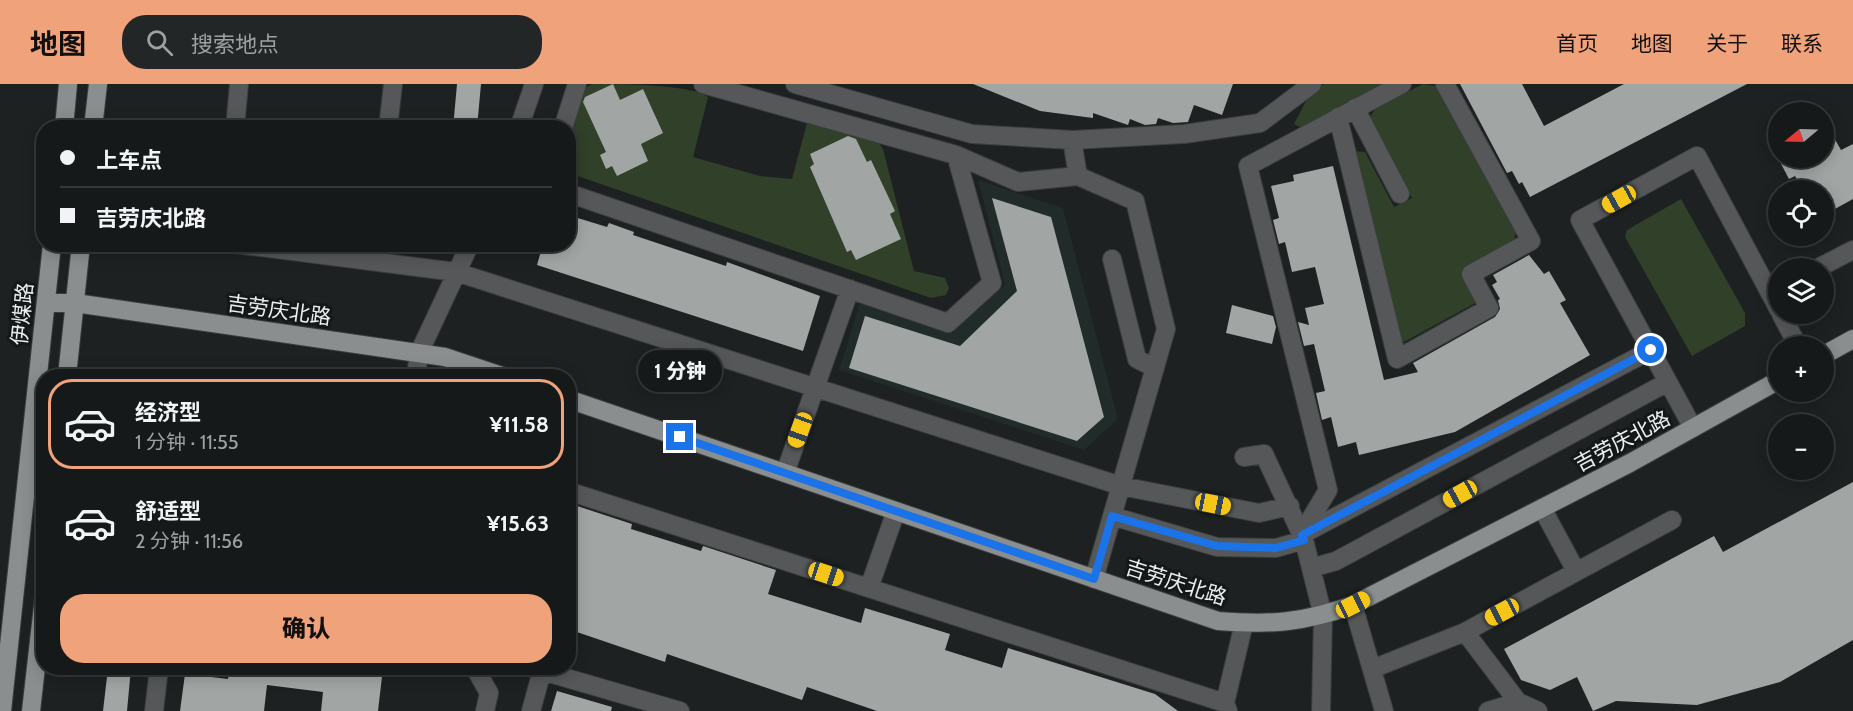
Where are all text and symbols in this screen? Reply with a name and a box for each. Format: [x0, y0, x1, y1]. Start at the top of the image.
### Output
search box [122, 15, 542, 69]
icon: search [143, 26, 176, 59]
text: 地图 [30, 27, 86, 61]
text: 搜索地点 [191, 31, 279, 58]
text: 首页 [1556, 31, 1598, 56]
text: 地图 [1631, 31, 1673, 56]
text: 关于 [1706, 31, 1748, 56]
text: 联系 [1781, 31, 1823, 56]
north arrow [1768, 102, 1834, 168]
map controls [1768, 102, 1834, 480]
text: 上车点 [96, 147, 162, 174]
button: locate [1768, 180, 1834, 246]
car [1599, 182, 1639, 216]
text: 吉劳庆北路 [96, 205, 206, 232]
button: layers [1768, 258, 1834, 324]
street label: 伊煤路 [6, 281, 38, 347]
street label: 吉劳庆北路 [225, 290, 333, 330]
route start [1637, 336, 1664, 363]
button: + [1768, 336, 1834, 402]
callout: 1 分钟 [638, 350, 722, 392]
text: 1 分钟 [654, 359, 706, 383]
icon: car [63, 397, 117, 451]
text: 经济型 [135, 399, 201, 426]
street label: 吉劳庆北路 [1570, 405, 1674, 477]
car [785, 410, 815, 450]
text: ¥11.58 [489, 411, 549, 438]
button: − [1768, 414, 1834, 480]
route end [666, 423, 693, 450]
text: 1 分钟 · 11:55 [135, 430, 239, 454]
car [1440, 477, 1480, 511]
car [1194, 492, 1232, 516]
icon: car [63, 496, 117, 550]
text: 舒适型 [135, 498, 201, 525]
text: ¥15.63 [487, 510, 549, 537]
text: 2 分钟 · 11:56 [135, 529, 243, 553]
street label: 吉劳庆北路 [1122, 554, 1230, 610]
car [806, 560, 846, 588]
car [1333, 589, 1373, 621]
button: 确认 [60, 594, 552, 663]
car [1482, 596, 1522, 628]

